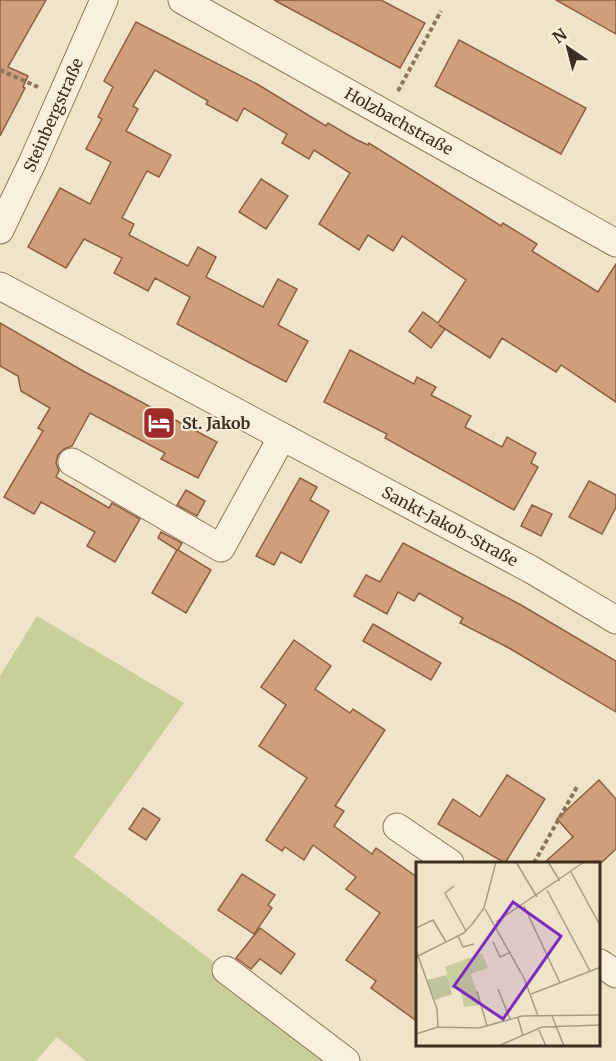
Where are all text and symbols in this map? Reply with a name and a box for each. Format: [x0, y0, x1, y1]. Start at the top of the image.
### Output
north arrow [538, 18, 598, 78]
text: N [548, 24, 571, 48]
street label: Steinbergstraße [19, 55, 87, 175]
street label: Holzbachstraße [341, 83, 457, 159]
hotel icon: St. Jakob [141, 405, 177, 441]
place label: St. Jakob [182, 413, 251, 433]
street label: Sankt-Jakob-Straße [379, 482, 521, 570]
inset map [416, 862, 601, 1046]

